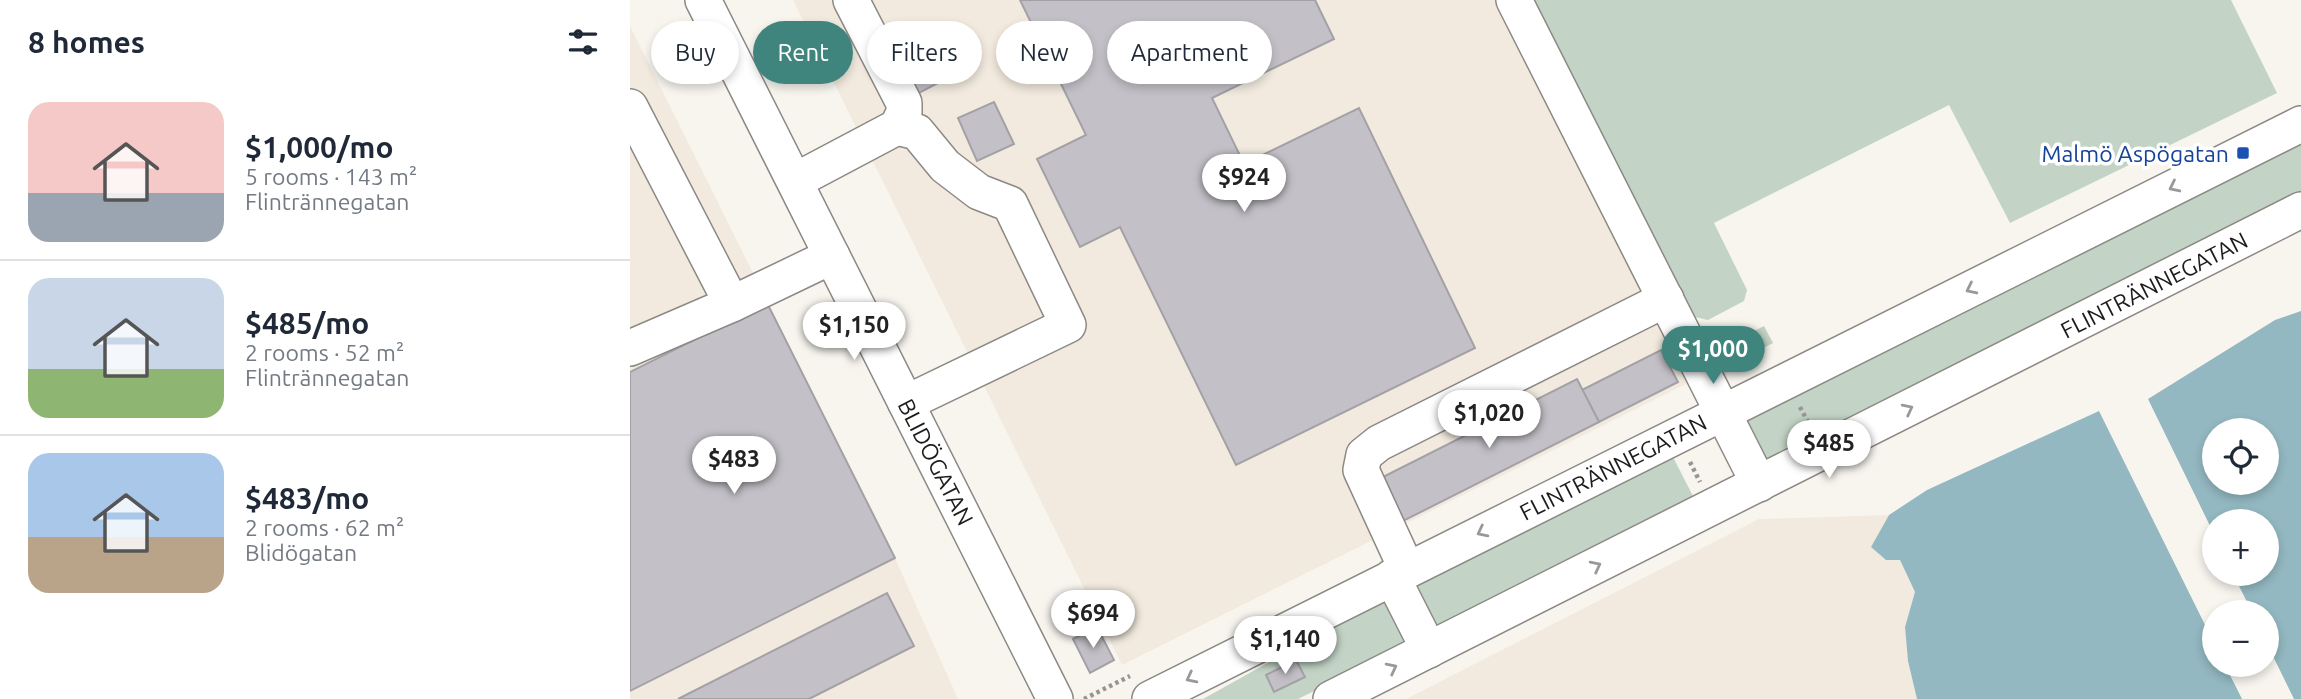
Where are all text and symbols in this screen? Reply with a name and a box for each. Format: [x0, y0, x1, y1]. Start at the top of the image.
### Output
chip: Buy [651, 21, 739, 84]
chip: Rent [753, 21, 853, 84]
chip: Filters [867, 21, 982, 84]
chip: New [996, 21, 1093, 84]
chip: Apartment [1107, 21, 1272, 84]
icon: filters [564, 23, 602, 61]
text: 8 homes [28, 25, 145, 59]
icon: home [84, 130, 168, 214]
text: $1,000/mo [245, 130, 394, 164]
place label: Malmö Aspögatan [2041, 141, 2229, 166]
marker: Malmö Aspögatan [2235, 145, 2251, 161]
pin: $924 [1203, 154, 1285, 214]
text: 5 rooms · 143 m² [245, 164, 417, 189]
text: $924 [1218, 164, 1270, 189]
one-way arrow [2169, 179, 2181, 193]
text: Flintrännegatan [245, 189, 409, 214]
street label: FLINTRÄNNEGATAN [2057, 227, 2251, 343]
one-way arrow [1966, 280, 1978, 294]
pin: $1,150 [797, 302, 911, 362]
icon: home [84, 306, 168, 390]
text: $485/mo [245, 306, 369, 340]
text: $1,150 [819, 312, 889, 337]
pin: $1,000 [1656, 326, 1770, 386]
text: $1,000 [1678, 336, 1748, 361]
text: 2 rooms · 52 m² [245, 340, 404, 365]
text: Flintrännegatan [245, 365, 409, 390]
pin: $1,020 [1432, 391, 1546, 450]
street label: BLIDÖGATAN [894, 395, 978, 529]
text: $1,020 [1454, 400, 1524, 425]
one-way arrow [1901, 403, 1913, 417]
street label: FLINTRÄNNEGATAN [1516, 409, 1710, 525]
map controls [2202, 418, 2279, 677]
button: locate [2202, 418, 2279, 495]
pin: $485 [1788, 420, 1870, 480]
text: $485 [1803, 430, 1855, 455]
pin: $483 [693, 436, 775, 496]
text: $483 [708, 446, 760, 471]
icon: home [84, 481, 168, 565]
text: $483/mo [245, 481, 369, 515]
button: + [2202, 509, 2279, 586]
text: 2 rooms · 62 m² [245, 515, 404, 540]
one-way arrow [1477, 524, 1489, 538]
text: Blidögatan [245, 540, 357, 565]
one-way arrow [1589, 561, 1601, 575]
pin: $694 [1052, 590, 1134, 650]
text: $694 [1067, 600, 1119, 625]
button: − [2202, 600, 2279, 677]
pin: $1,140 [1228, 616, 1342, 676]
text: $1,140 [1250, 626, 1320, 651]
one-way arrow [1385, 663, 1397, 677]
one-way arrow [1186, 670, 1198, 684]

